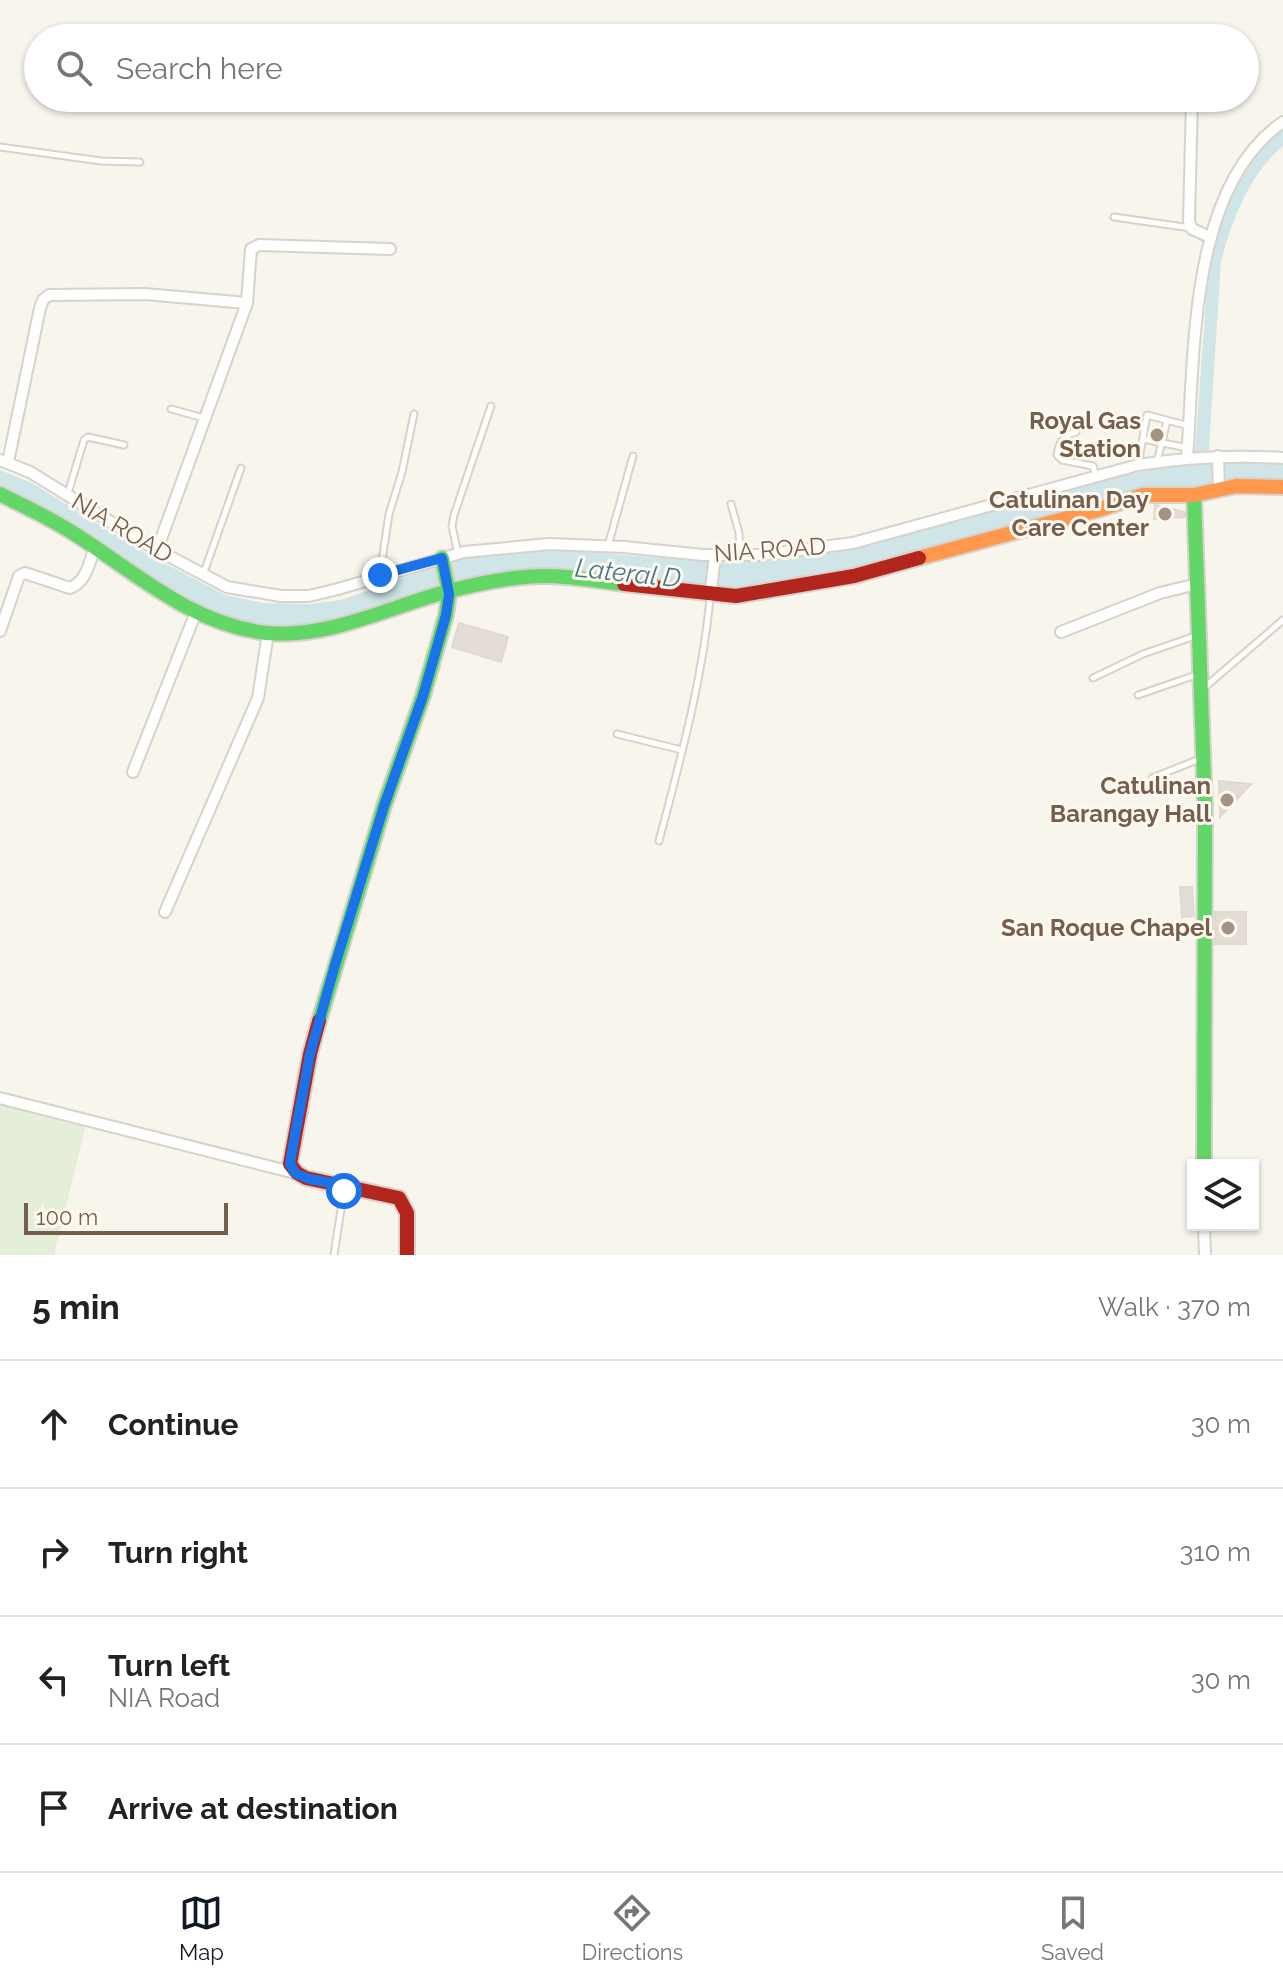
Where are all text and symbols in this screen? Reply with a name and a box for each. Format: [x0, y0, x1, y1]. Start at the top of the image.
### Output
search box [24, 24, 1259, 112]
icon: search [52, 46, 96, 90]
text: Search here [116, 51, 283, 86]
place label: Royal Gas Station [1029, 406, 1141, 463]
marker: Royal Gas Station [1148, 426, 1166, 444]
place label: Catulinan Day Care Center [989, 485, 1149, 542]
street label: NIA ROAD [67, 486, 178, 569]
marker: Catulinan Day Care Center [1156, 505, 1174, 523]
street label: NIA ROAD [713, 531, 827, 568]
water label: Lateral D [574, 553, 682, 593]
route end [362, 557, 398, 593]
place label: Catulinan Barangay Hall [1050, 771, 1211, 828]
marker: Catulinan Barangay Hall [1218, 791, 1236, 809]
place label: San Roque Chapel [1001, 913, 1212, 942]
marker: San Roque Chapel [1219, 919, 1237, 937]
map controls [1187, 1159, 1259, 1231]
button: layers [1187, 1159, 1259, 1231]
route start [326, 1173, 362, 1209]
scale bar [24, 1199, 228, 1235]
text: 100 m [36, 1204, 98, 1230]
text: 5 min [32, 1287, 120, 1327]
text: Walk · 370 m [1098, 1292, 1251, 1322]
icon: ahead [32, 1402, 76, 1446]
text: Continue [108, 1407, 239, 1442]
text: 30 m [1191, 1409, 1251, 1439]
icon: right [32, 1530, 76, 1574]
text: Turn right [108, 1535, 248, 1570]
text: 310 m [1180, 1537, 1251, 1567]
text: Turn left [108, 1648, 230, 1683]
icon: left [32, 1658, 76, 1702]
text: 30 m [1191, 1665, 1251, 1695]
text: NIA Road [108, 1683, 220, 1713]
icon: arrive [32, 1786, 76, 1830]
text: Arrive at destination [108, 1791, 398, 1826]
tab: Map [179, 1891, 224, 1965]
tab: Directions [582, 1891, 683, 1965]
tab: Saved [1041, 1891, 1104, 1965]

